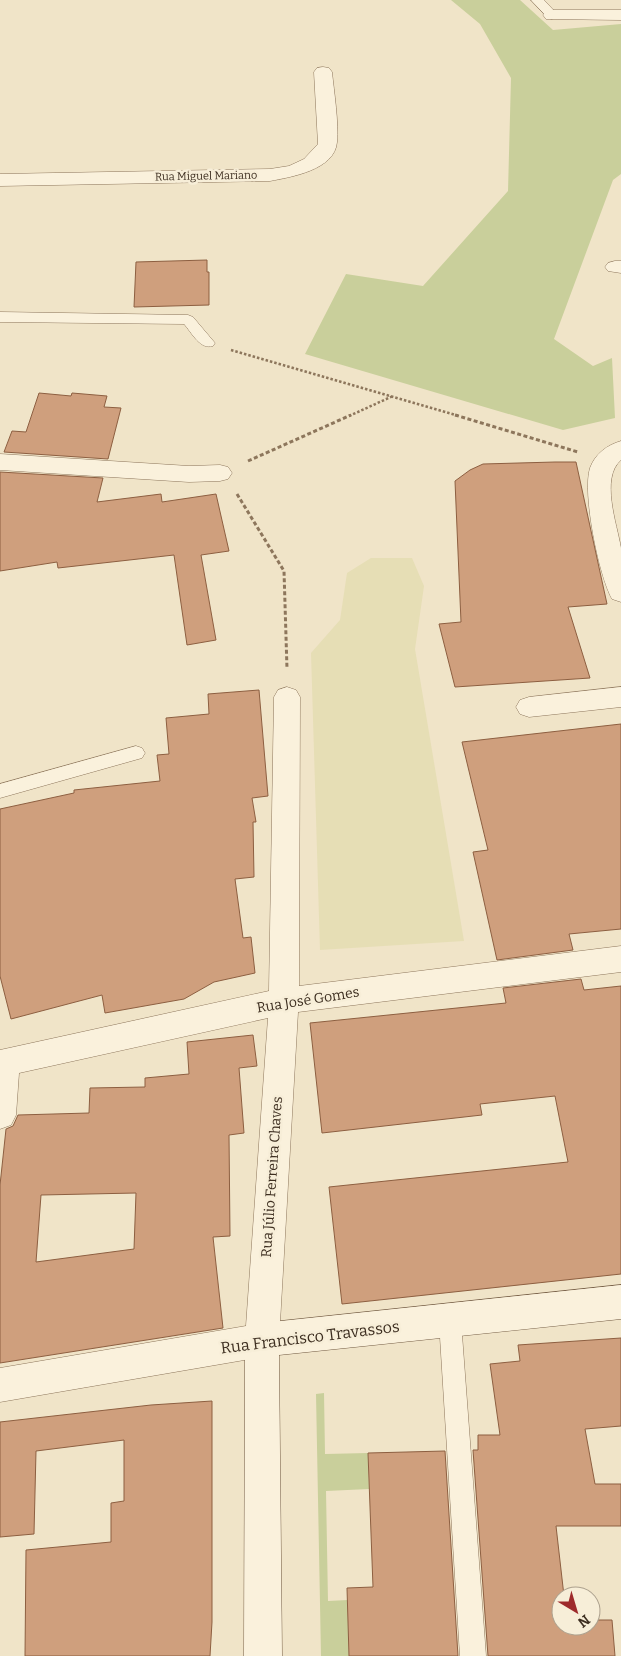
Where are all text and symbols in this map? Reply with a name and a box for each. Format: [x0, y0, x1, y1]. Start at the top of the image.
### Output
street label: Rua Miguel Mariano [155, 169, 257, 183]
street label: Rua José Gomes [255, 983, 361, 1017]
street label: Rua Júlio Ferreira Chaves [258, 1096, 286, 1258]
street label: Rua Francisco Travassos [220, 1317, 400, 1357]
north arrow [551, 1586, 601, 1636]
text: N [574, 1611, 593, 1631]

